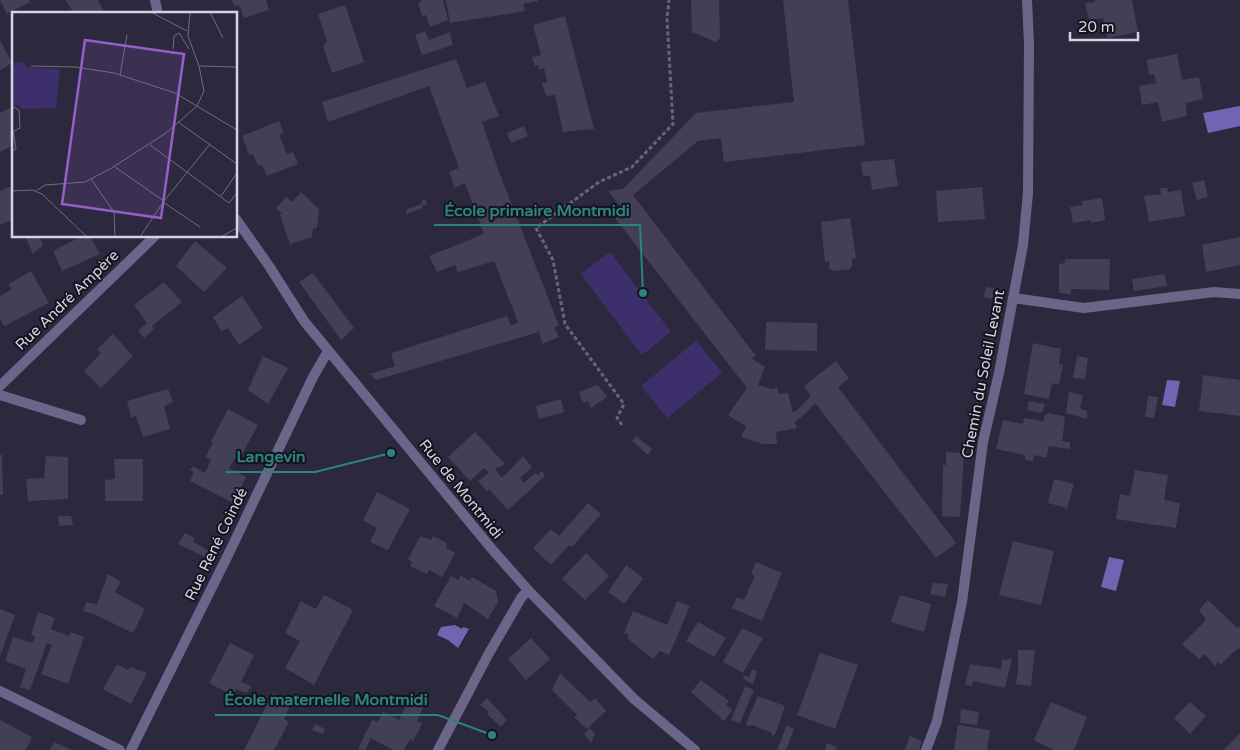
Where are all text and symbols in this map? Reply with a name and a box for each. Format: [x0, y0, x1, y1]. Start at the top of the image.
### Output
scale bar [1070, 10, 1138, 42]
inset map [12, 12, 238, 238]
text: 20 m [1078, 18, 1115, 36]
callout: École primaire Montmidi [434, 194, 640, 225]
text: École primaire Montmidi [444, 201, 630, 221]
street label: Rue André Ampère [12, 246, 122, 354]
street label: Chemin du Soleil Levant [958, 288, 1008, 460]
street label: Rue de Montmidi [415, 436, 507, 542]
callout: Langevin [226, 441, 315, 472]
text: Langevin [236, 447, 306, 467]
street label: Rue René Coindé [181, 485, 251, 603]
callout: École maternelle Montmidi [215, 684, 438, 715]
text: École maternelle Montmidi [224, 690, 428, 710]

